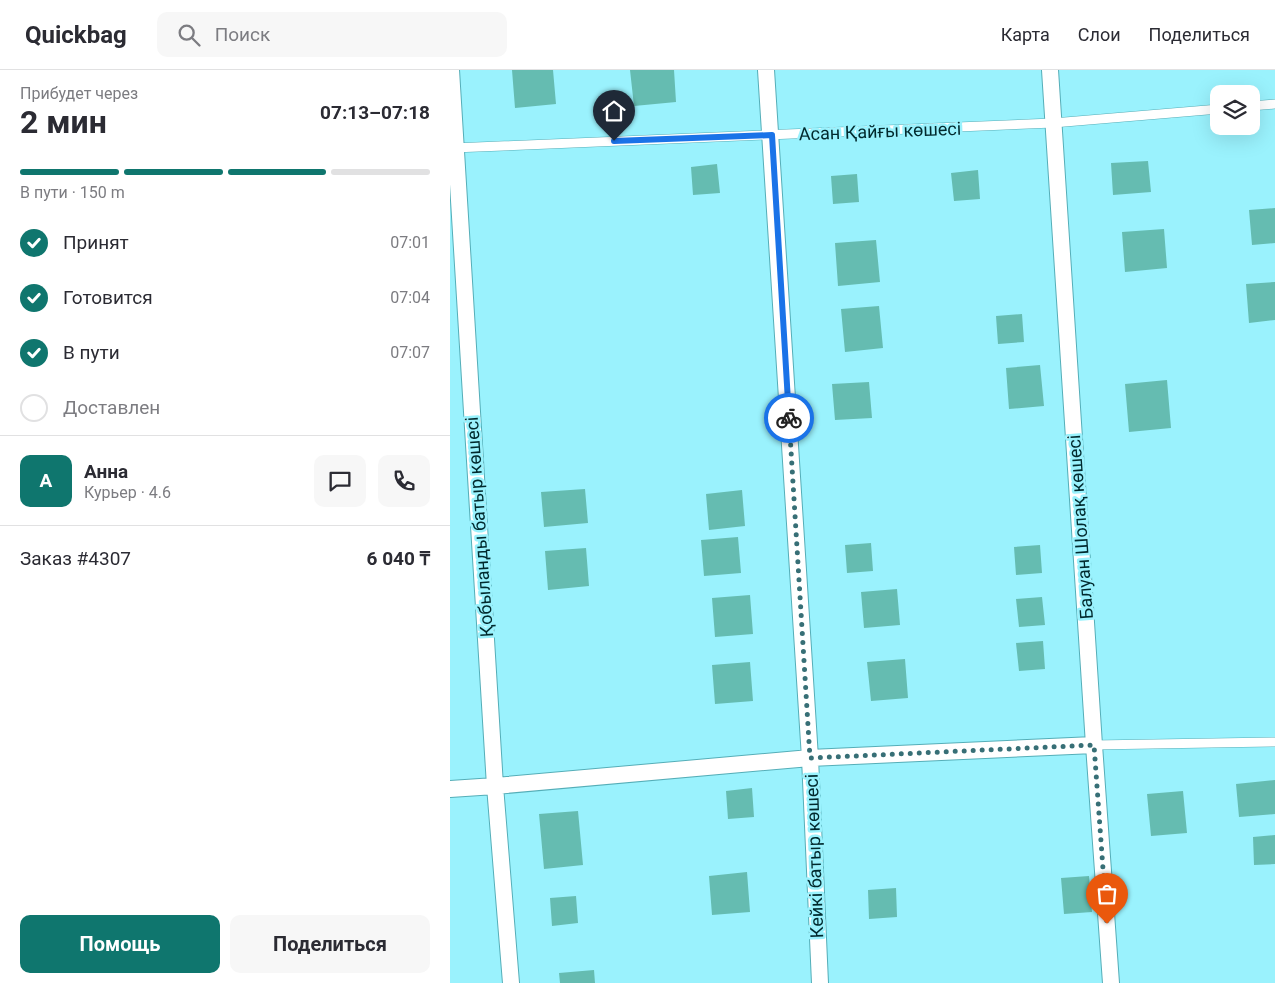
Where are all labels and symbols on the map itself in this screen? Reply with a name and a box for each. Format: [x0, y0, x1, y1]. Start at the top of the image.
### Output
pin [593, 90, 635, 141]
street label: Асан Қайғы көшесі [799, 118, 961, 144]
courier [764, 393, 814, 443]
street label: Қобыланды батыр көшесі [461, 416, 497, 638]
street label: Балуан Шолақ көшесі [1063, 434, 1097, 620]
street label: Кейкі батыр көшесі [801, 773, 827, 939]
pin [1086, 873, 1128, 924]

